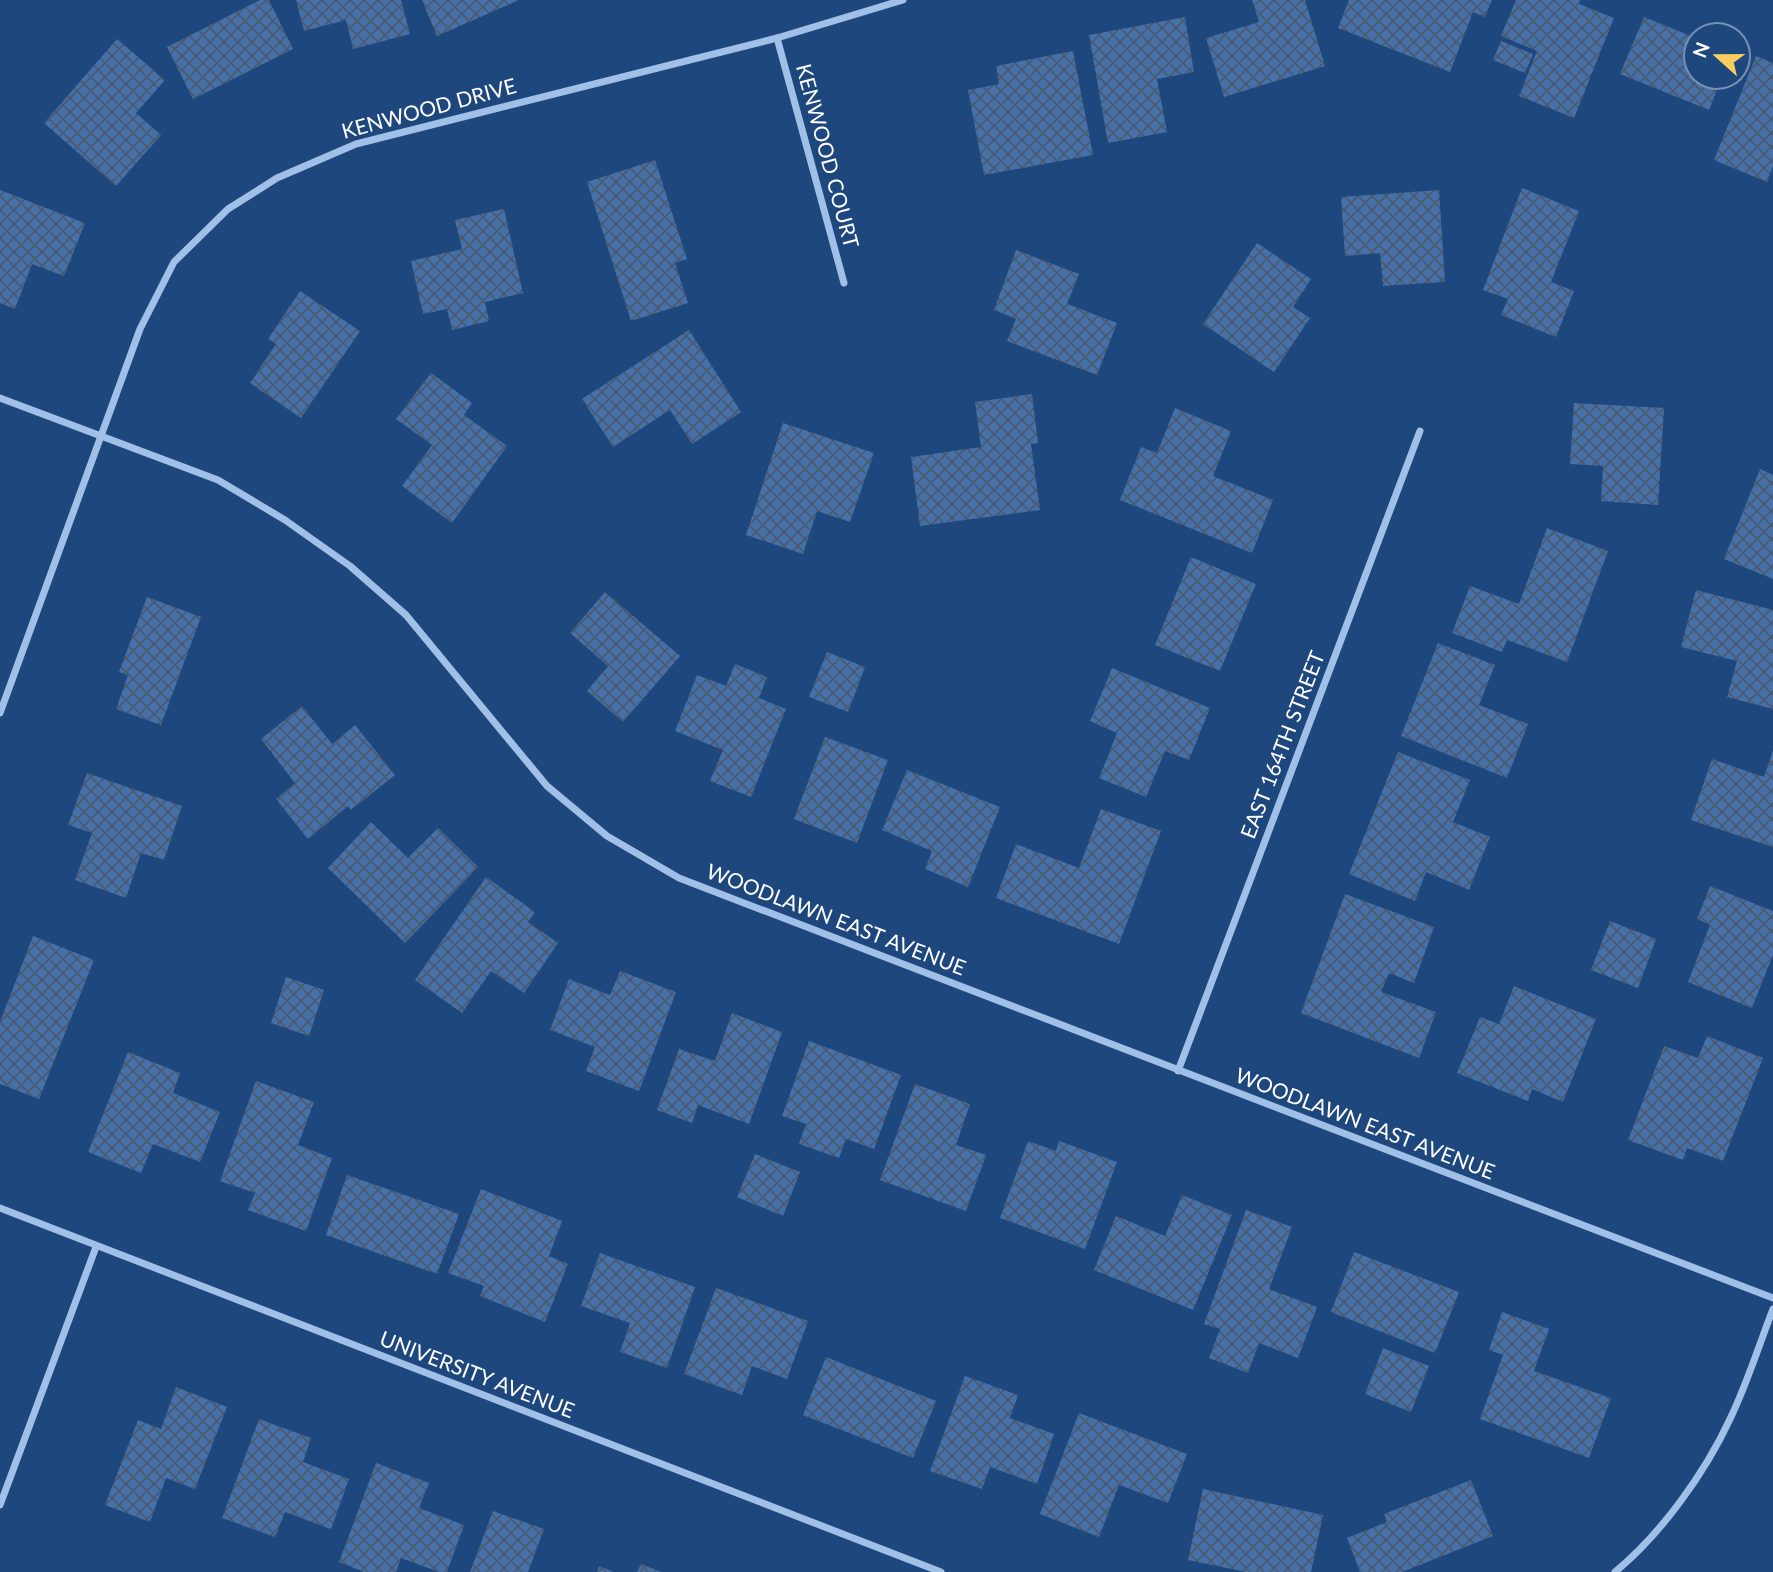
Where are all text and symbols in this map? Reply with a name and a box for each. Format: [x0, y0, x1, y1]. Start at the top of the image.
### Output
north arrow [1682, 21, 1752, 91]
text: N [1687, 39, 1714, 61]
street label: KENWOOD COURT [792, 61, 865, 251]
street label: KENWOOD DRIVE [338, 72, 519, 143]
street label: EAST 164TH STREET [1234, 647, 1329, 842]
street label: WOODLAWN EAST AVENUE [703, 858, 970, 980]
street label: WOODLAWN EAST AVENUE [1232, 1062, 1499, 1184]
street label: UNIVERSITY AVENUE [377, 1325, 578, 1422]

